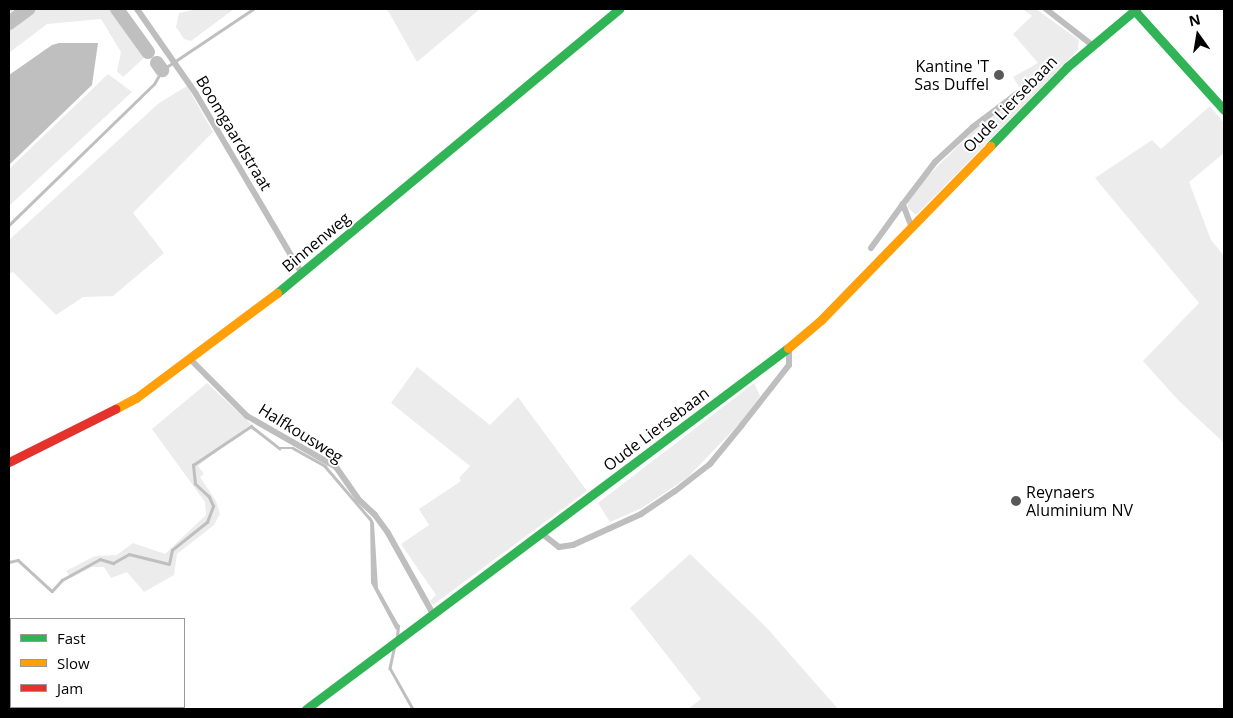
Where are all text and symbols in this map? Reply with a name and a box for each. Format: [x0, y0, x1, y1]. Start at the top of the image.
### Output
text: N [1187, 9, 1202, 30]
north arrow [1173, 10, 1223, 60]
street label: Oude Liersebaan [959, 52, 1061, 156]
place label: Kantine 'T Sas Duffel [914, 56, 989, 94]
marker: Kantine 'T Sas Duffel [993, 69, 1005, 81]
street label: Boomgaardstraat [192, 72, 276, 194]
street label: Binnenweg [278, 208, 354, 276]
street label: Oude Liersebaan [599, 383, 713, 475]
street label: Halfkousweg [255, 400, 347, 466]
place label: Reynaers Aluminium NV [1026, 482, 1133, 520]
marker: Reynaers Aluminium NV [1010, 495, 1022, 507]
legend [10, 618, 185, 708]
text: Fast [57, 628, 86, 648]
text: Slow [57, 653, 90, 673]
text: Jam [57, 678, 83, 698]

